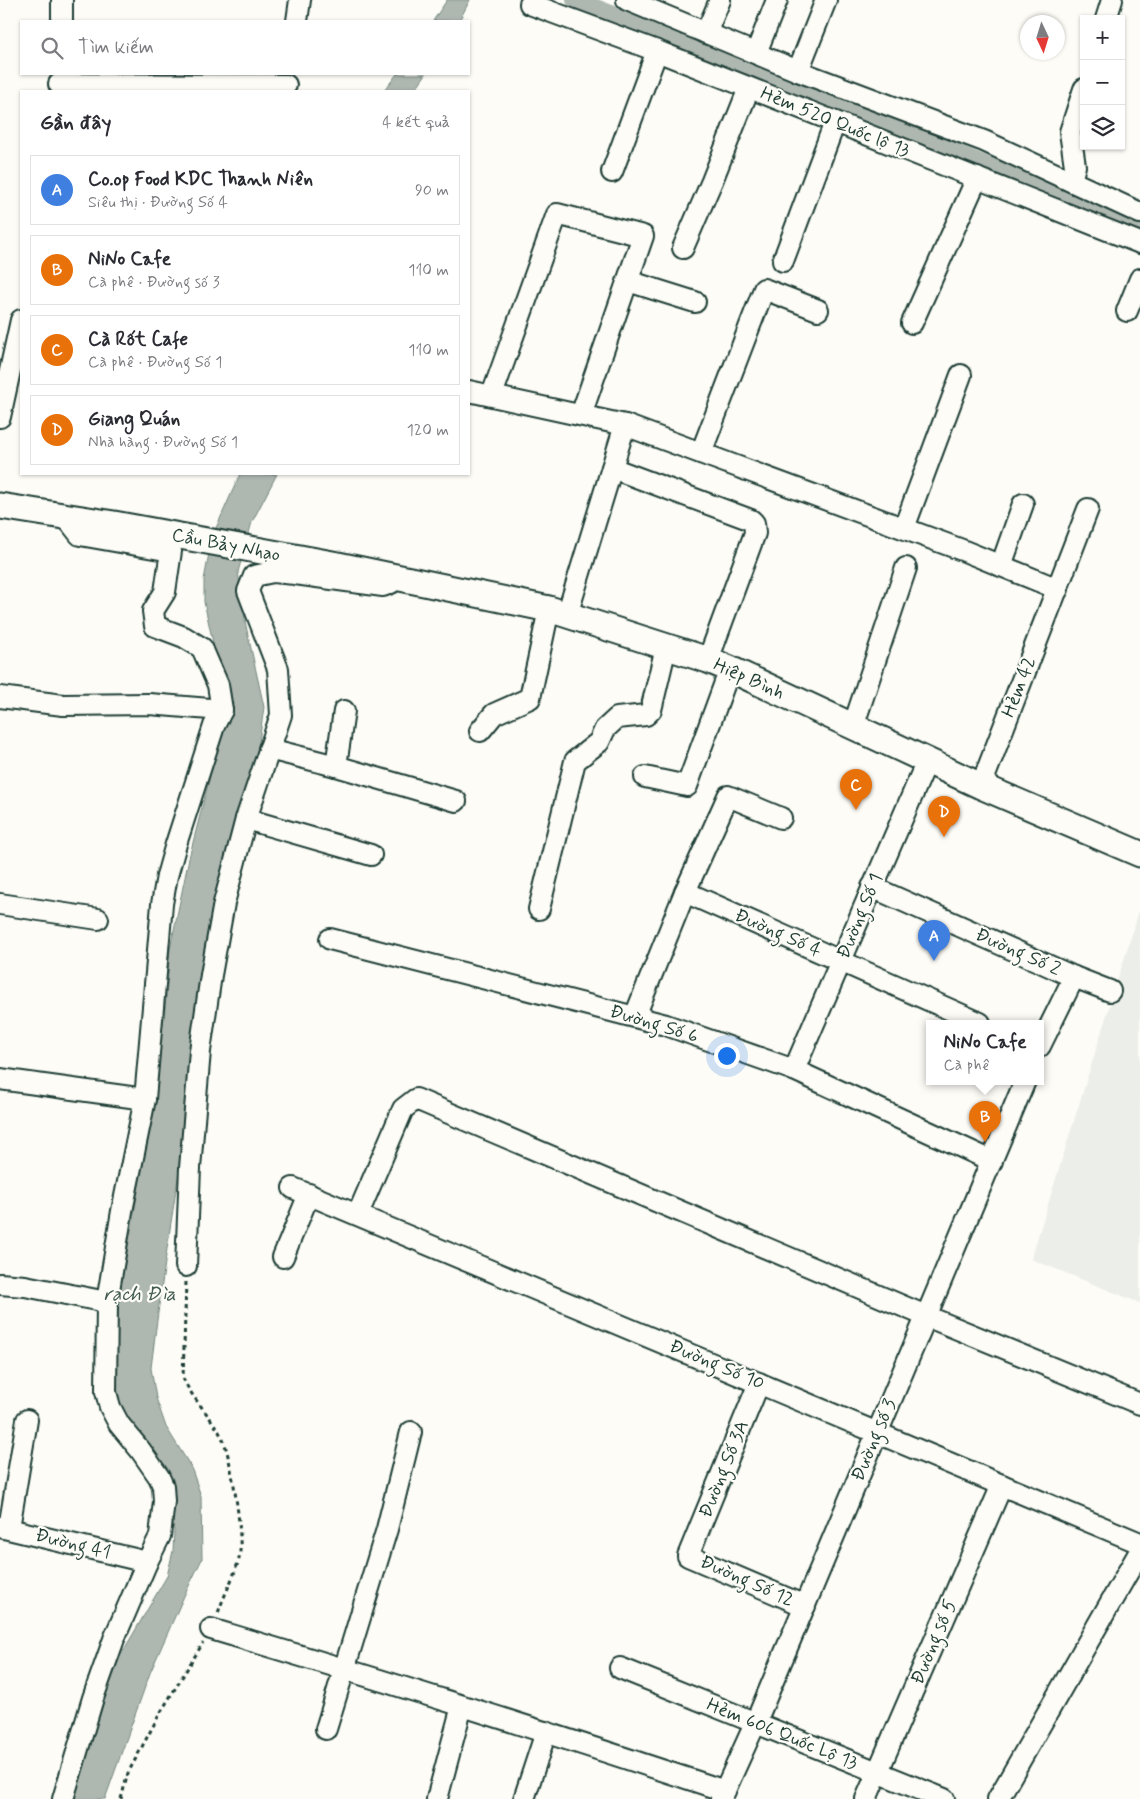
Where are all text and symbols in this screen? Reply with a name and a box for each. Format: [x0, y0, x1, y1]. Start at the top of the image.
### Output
north arrow [1020, 15, 1065, 60]
map controls [1080, 15, 1125, 150]
button: + [1080, 15, 1125, 60]
search box [20, 20, 470, 75]
icon: search [38, 34, 66, 62]
text: Tìm kiếm [78, 35, 154, 60]
button: − [1080, 60, 1125, 105]
street label: Hẻm 520 Quốc lộ 13 [757, 81, 913, 163]
button: layers [1080, 105, 1125, 150]
text: Gần đây [40, 109, 111, 137]
text: 4 kết quả [382, 112, 450, 133]
text: Co.op Food KDC Thanh Niên [88, 167, 313, 192]
text: A [52, 180, 62, 201]
text: 90 m [415, 180, 449, 201]
text: Siêu thị · Đường Số 4 [88, 192, 228, 213]
text: NiNo Cafe [88, 247, 171, 272]
text: B [52, 260, 62, 281]
text: 110 m [408, 260, 449, 281]
text: Cà phê · Đường số 3 [88, 272, 220, 293]
text: Cà Rốt Cafe [88, 327, 188, 352]
text: C [51, 340, 63, 361]
text: 110 m [408, 340, 449, 361]
text: Cà phê · Đường Số 1 [88, 352, 222, 373]
text: Giang Quán [88, 407, 180, 432]
text: D [51, 420, 63, 441]
text: 120 m [407, 420, 449, 441]
text: Nhà hàng · Đường Số 1 [88, 432, 238, 453]
street label: Cầu Bảy Nhạo [169, 522, 282, 569]
street label: Hiệp Bình [710, 652, 788, 706]
street label: Hẻm 42 [996, 653, 1042, 721]
pin: C [840, 769, 872, 810]
pin: D [928, 796, 960, 837]
street label: Đường Số 1 [831, 870, 892, 964]
street label: Đường Số 4 [729, 903, 825, 966]
pin: A [918, 920, 950, 961]
street label: Đường Số 2 [970, 922, 1065, 985]
street label: Đường Số 6 [606, 999, 701, 1052]
popup [926, 1020, 1044, 1085]
text: NiNo Cafe [943, 1030, 1027, 1055]
your location [714, 1043, 740, 1069]
text: Cà phê [943, 1055, 990, 1076]
pin: B [969, 1101, 1001, 1142]
water label: rạch Đìa [104, 1281, 176, 1308]
street label: Đường Số 10 [664, 1334, 768, 1399]
street label: Đường số 3 [845, 1395, 905, 1486]
street label: Đường Số 3A [693, 1417, 758, 1522]
street label: Đường 41 [32, 1523, 113, 1568]
street label: Đường Số 12 [695, 1549, 798, 1616]
street label: Đường số 5 [905, 1596, 966, 1689]
street label: Hẻm 606 Quốc Lộ 13 [703, 1692, 861, 1776]

